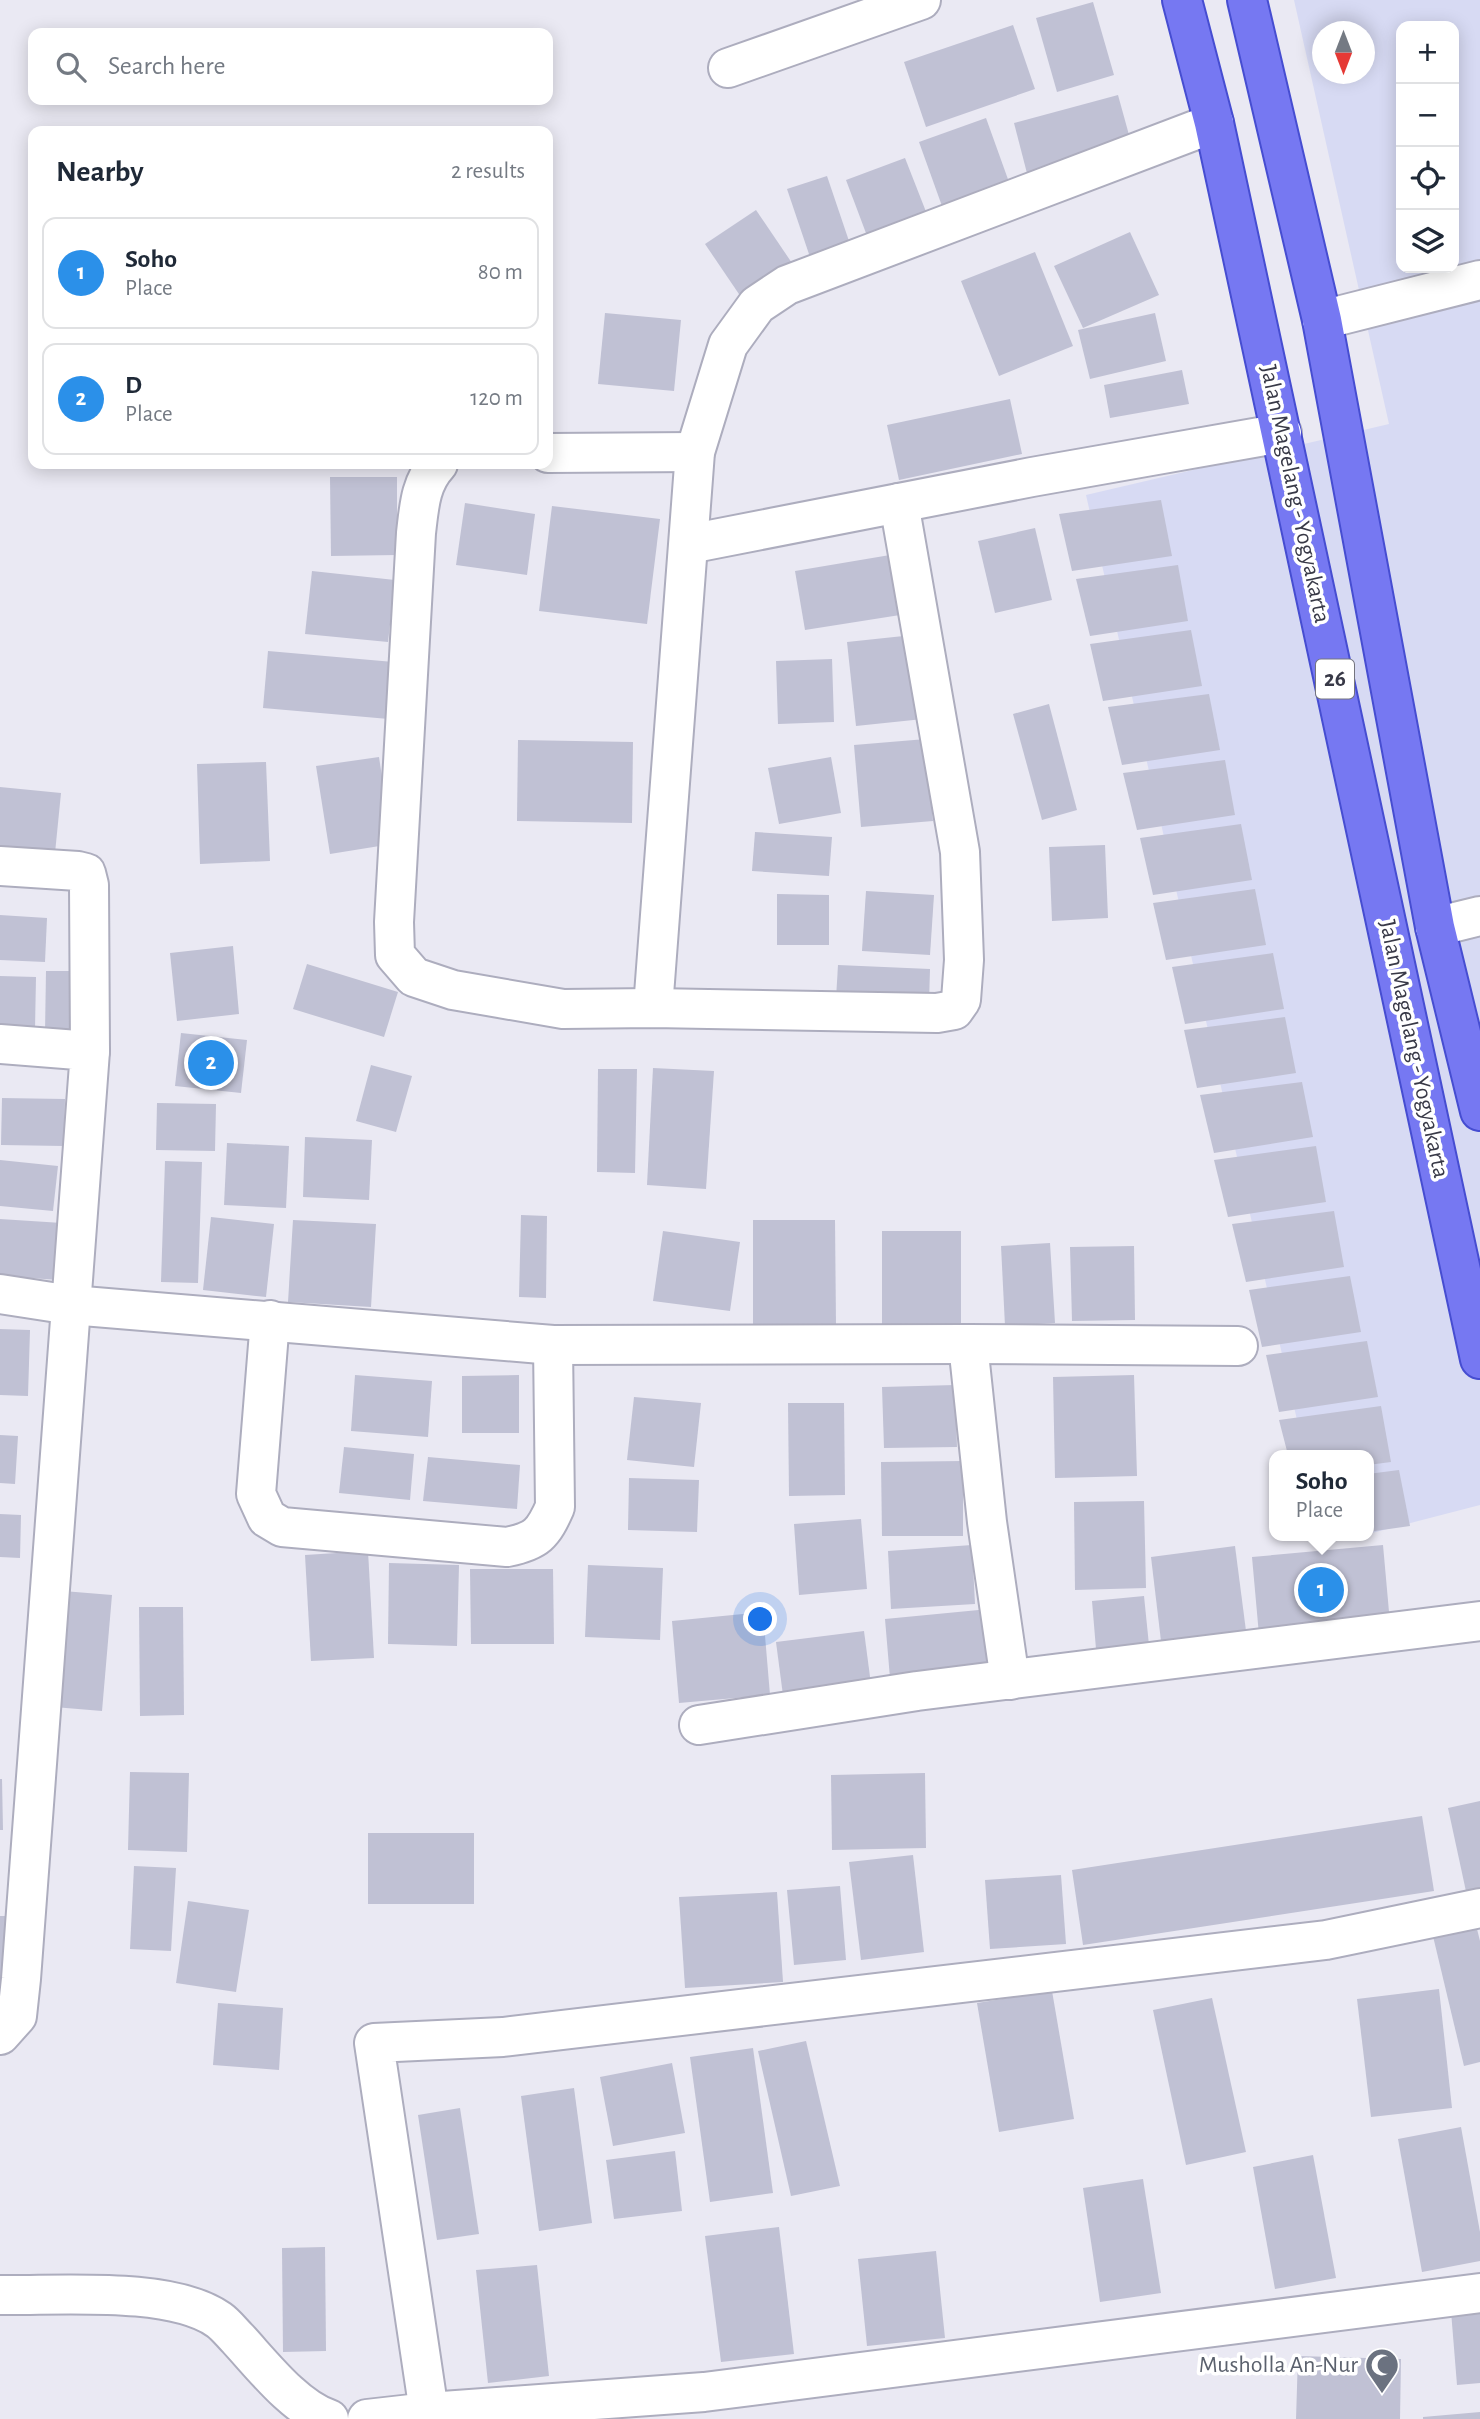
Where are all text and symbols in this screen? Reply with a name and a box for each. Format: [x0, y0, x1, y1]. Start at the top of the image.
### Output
north arrow [1312, 21, 1375, 84]
map controls [1396, 21, 1459, 273]
button: + [1396, 21, 1459, 84]
search box [28, 28, 553, 105]
icon: search [52, 48, 90, 86]
text: Search here [108, 53, 226, 79]
button: − [1396, 84, 1459, 147]
button: locate [1396, 147, 1459, 210]
text: Nearby [56, 157, 144, 187]
text: 2 results [451, 160, 525, 183]
button: layers [1396, 210, 1459, 273]
text: Soho [125, 246, 177, 272]
text: 1 [77, 261, 85, 284]
text: 80 m [478, 261, 523, 284]
text: Place [125, 277, 173, 300]
street label: Jalan Magelang - Yogyakarta [1256, 363, 1334, 625]
text: D [125, 372, 142, 398]
text: 2 [76, 387, 86, 410]
text: 120 m [470, 387, 523, 410]
text: Place [125, 403, 173, 426]
road number: 26 [1316, 660, 1354, 698]
street label: Jalan Magelang - Yogyakarta [1375, 918, 1453, 1180]
pin: 2 [188, 1037, 234, 1089]
popup [1269, 1450, 1374, 1541]
text: Soho [1295, 1468, 1348, 1494]
text: Place [1295, 1499, 1343, 1522]
pin: 1 [1298, 1564, 1344, 1616]
your location [743, 1602, 777, 1636]
mosque icon: Musholla An-Nur [1363, 2346, 1401, 2395]
place label: Musholla An-Nur [1199, 2353, 1358, 2377]

